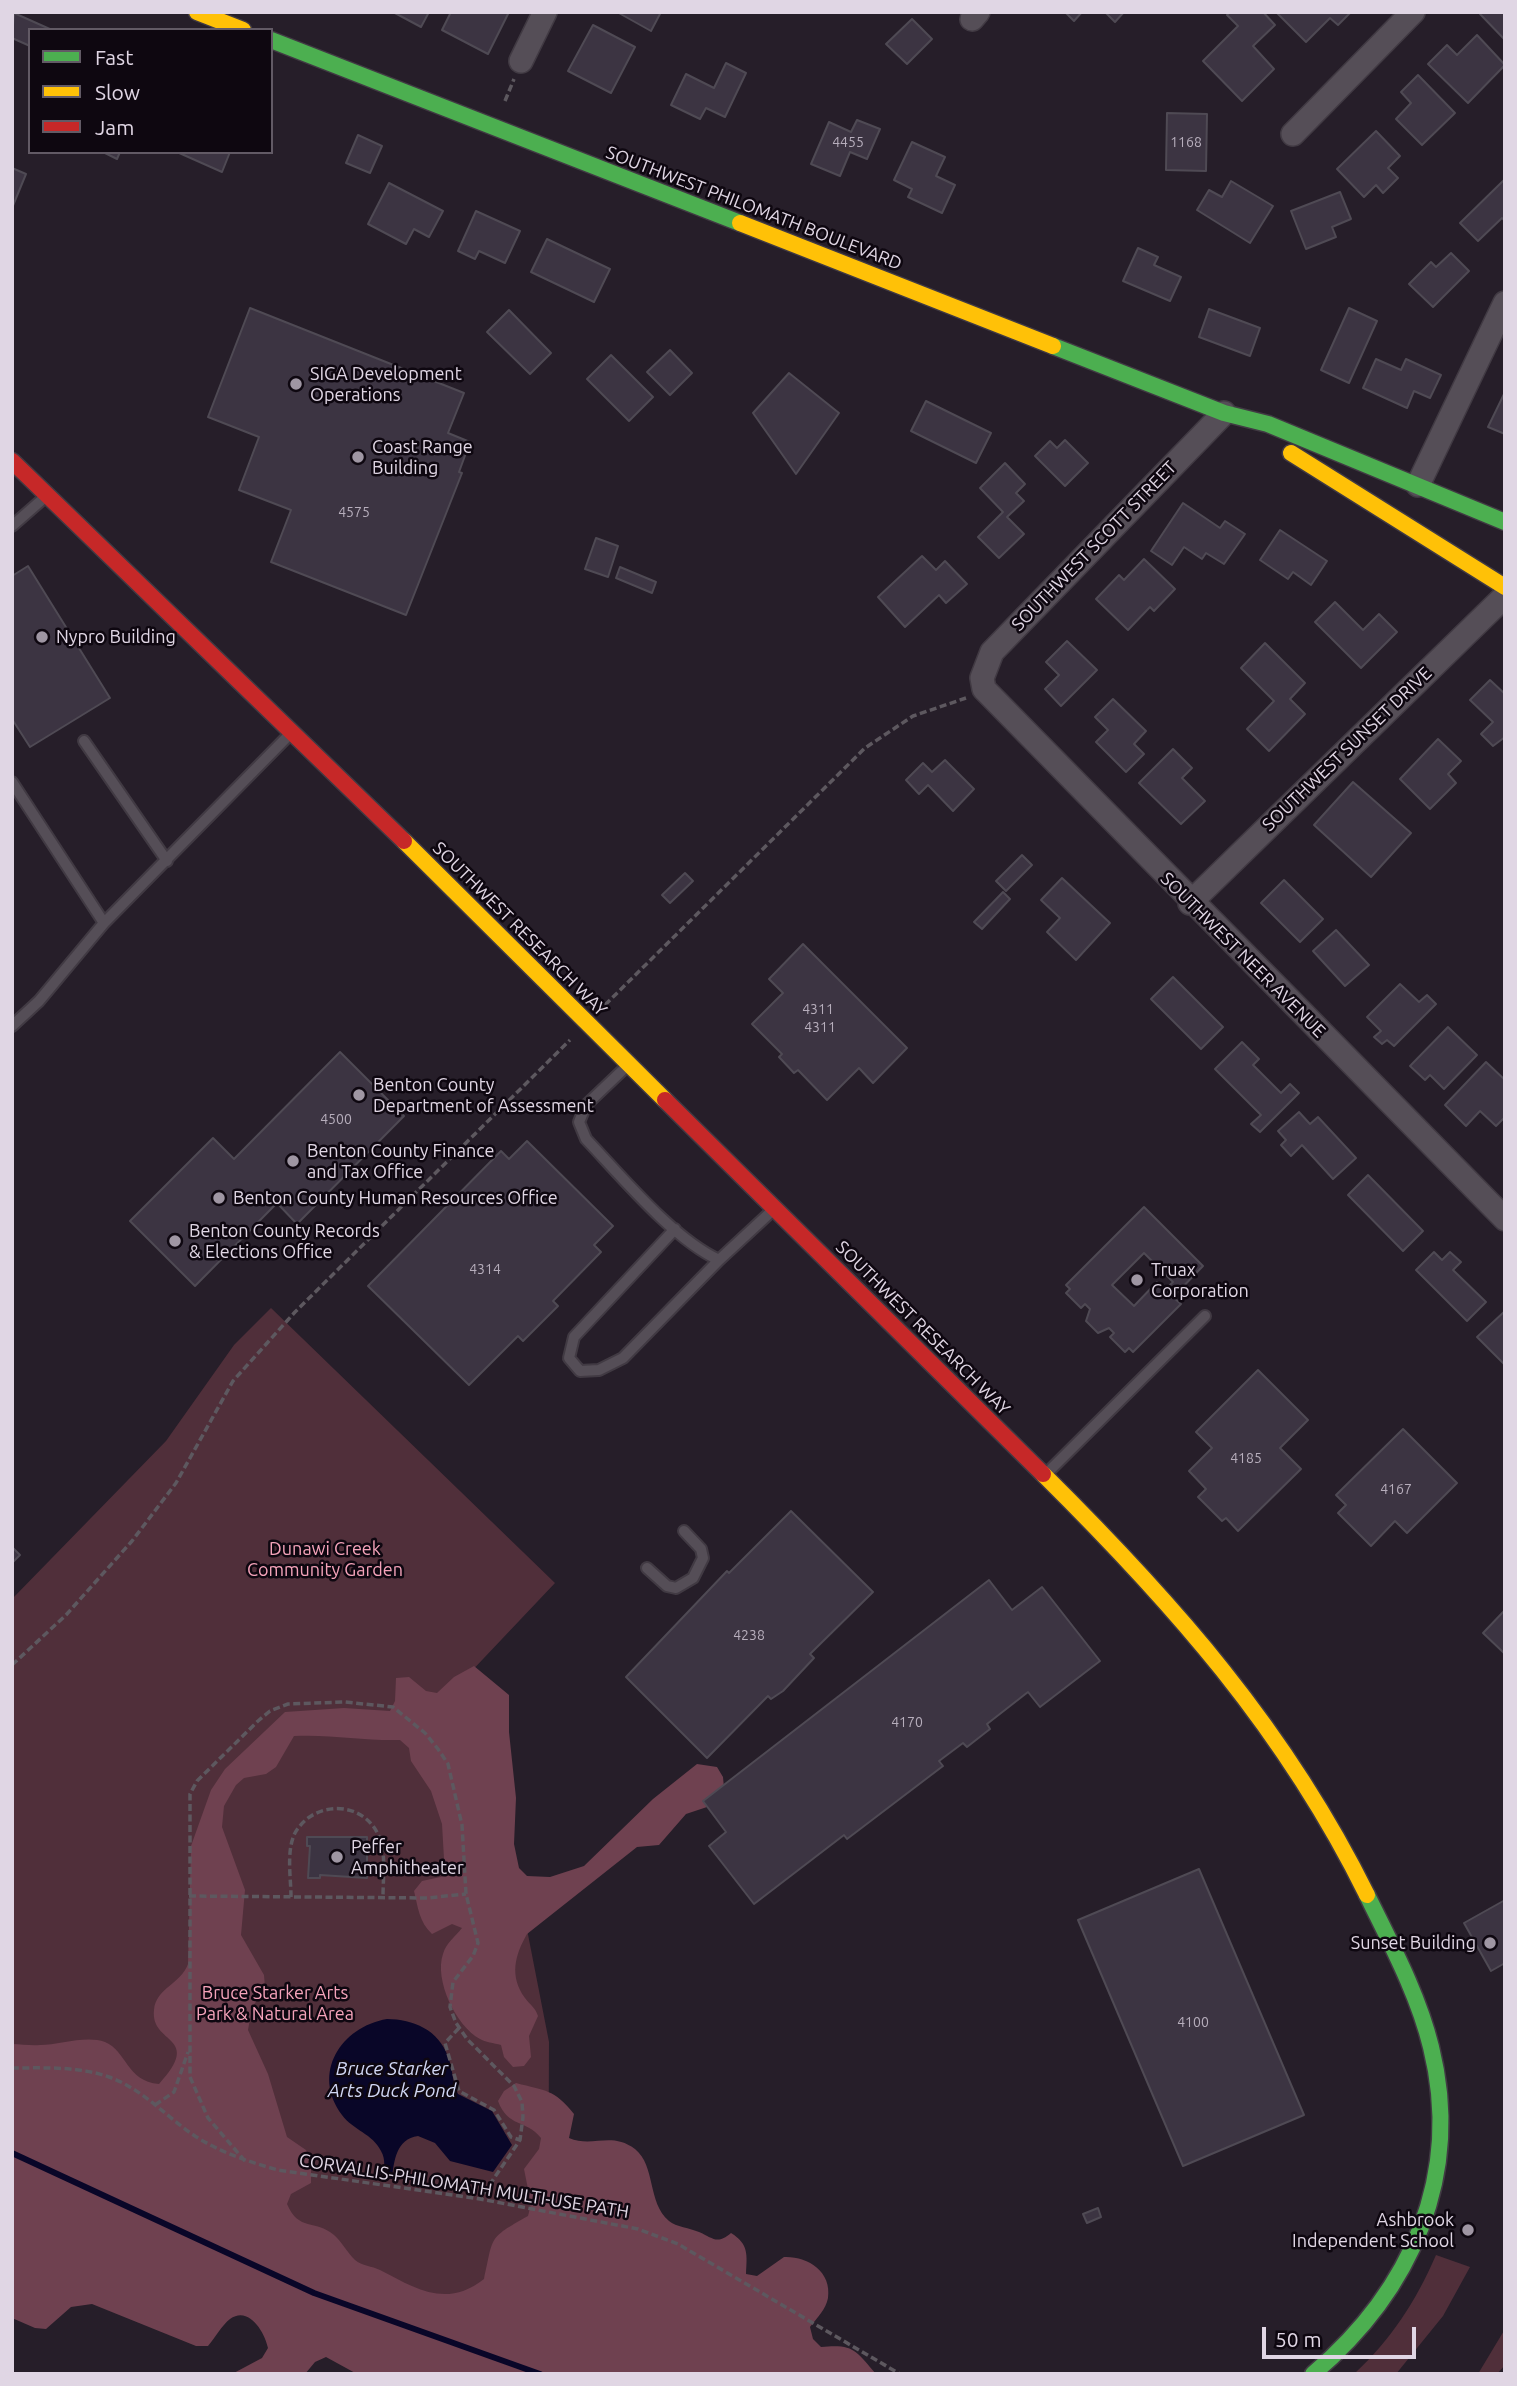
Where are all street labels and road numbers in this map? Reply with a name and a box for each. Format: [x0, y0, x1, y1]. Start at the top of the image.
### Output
street label: SOUTHWEST PHILOMATH BOULEVARD [603, 141, 905, 275]
street label: SOUTHWEST SCOTT STREET [1007, 457, 1181, 635]
street label: SOUTHWEST SUNSET DRIVE [1258, 662, 1436, 836]
street label: SOUTHWEST RESEARCH WAY [428, 837, 612, 1021]
street label: SOUTHWEST NEER AVENUE [1156, 868, 1330, 1042]
street label: SOUTHWEST RESEARCH WAY [831, 1236, 1015, 1420]
street label: CORVALLIS-PHILOMATH MULTI-USE PATH [298, 2149, 630, 2223]

